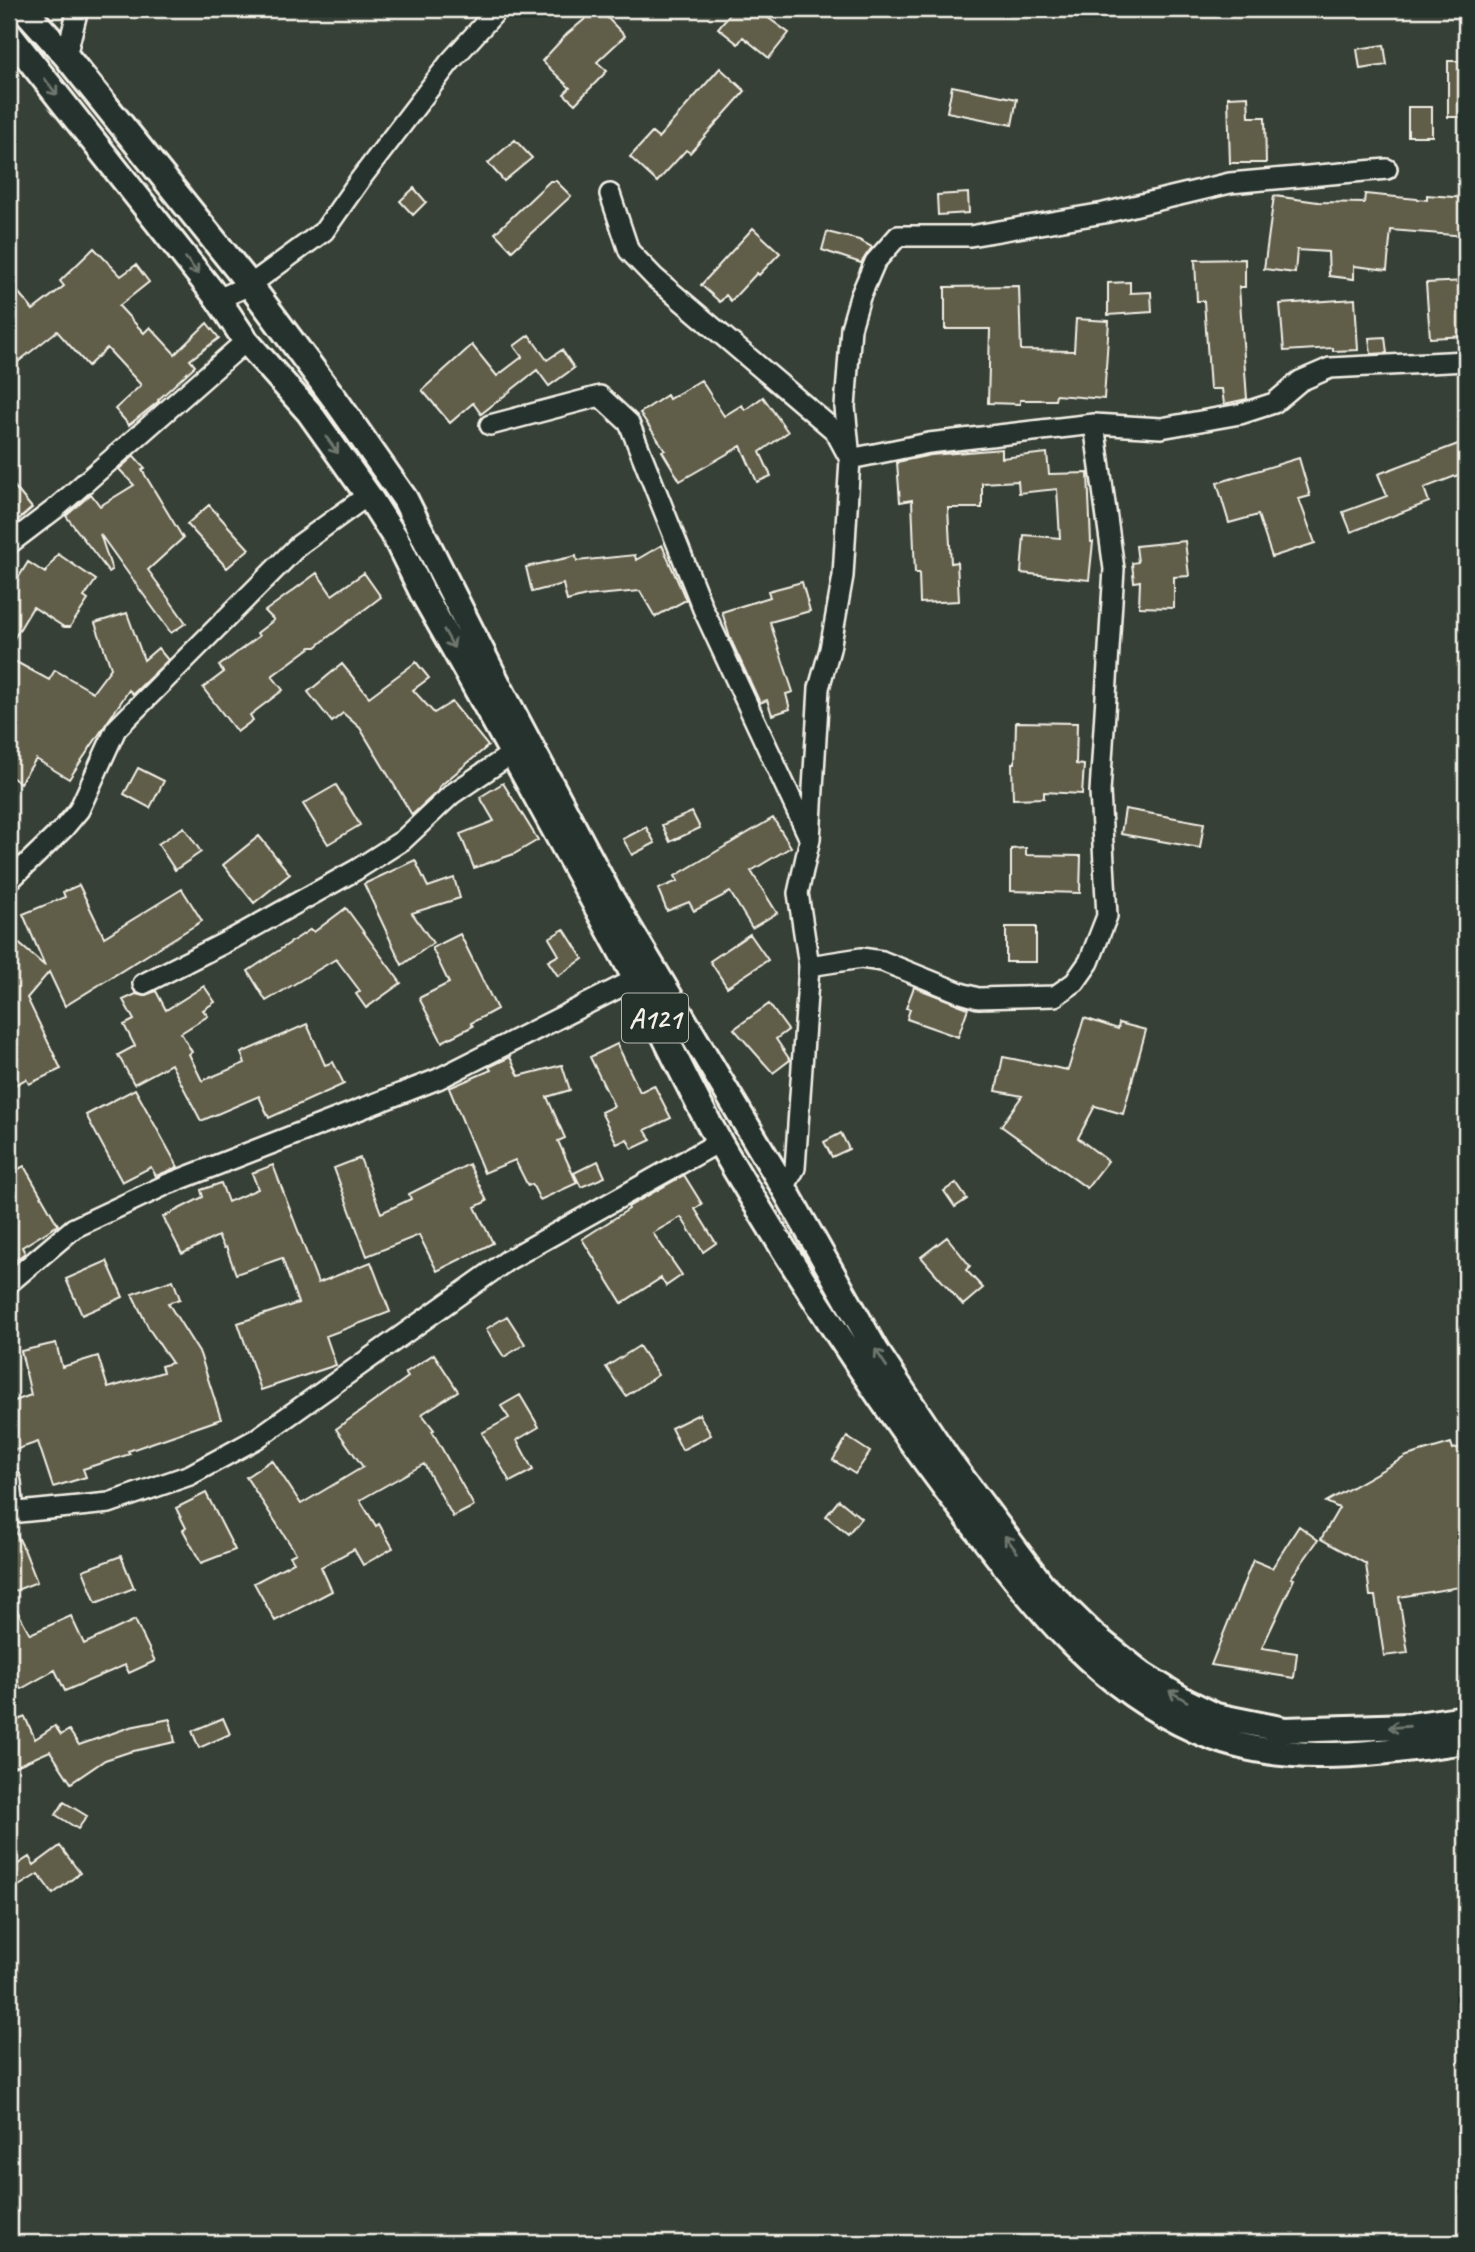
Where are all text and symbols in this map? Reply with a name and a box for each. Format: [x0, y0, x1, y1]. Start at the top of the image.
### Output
one-way arrow [43, 78, 59, 96]
one-way arrow [184, 256, 199, 275]
one-way arrow [325, 435, 339, 454]
one-way arrow [442, 629, 456, 649]
road number: A121 [622, 993, 688, 1042]
one-way arrow [873, 1348, 887, 1368]
one-way arrow [1003, 1535, 1018, 1554]
one-way arrow [1168, 1689, 1188, 1703]
one-way arrow [1388, 1721, 1410, 1734]

